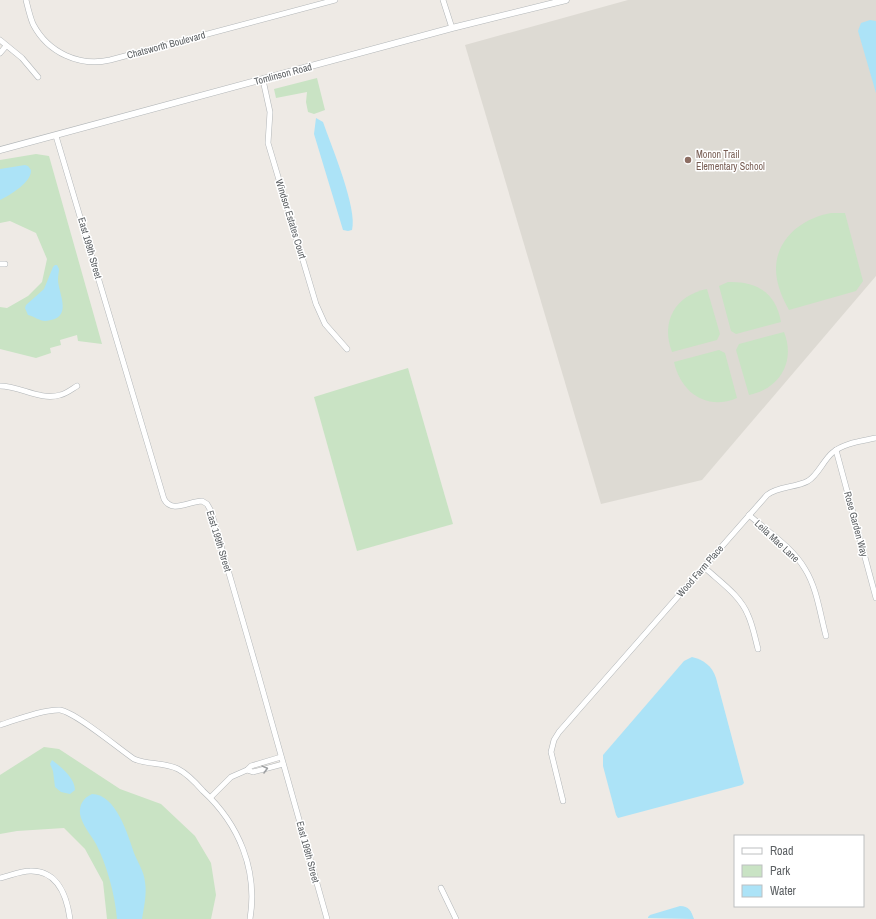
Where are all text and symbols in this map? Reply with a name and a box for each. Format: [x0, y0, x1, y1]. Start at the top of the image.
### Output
street label: Chatsworth Boulevard [125, 28, 207, 62]
street label: Tomlinson Road [253, 60, 313, 88]
place label: Monon Trail Elementary School [696, 148, 765, 173]
marker: Monon Trail Elementary School [683, 155, 693, 165]
street label: Windsor Estates Court [273, 178, 309, 261]
street label: East 199th Street [75, 216, 105, 281]
street label: Rose Garden Way [841, 490, 871, 559]
street label: East 199th Street [204, 509, 235, 574]
street label: Leila Mae Lane [752, 517, 802, 565]
street label: Wood Farm Place [674, 542, 727, 600]
one-way arrow [262, 765, 268, 773]
street label: East 199th Street [294, 820, 323, 885]
legend [734, 835, 864, 907]
text: Road [770, 843, 794, 859]
text: Park [770, 863, 790, 879]
text: Water [770, 883, 797, 899]

